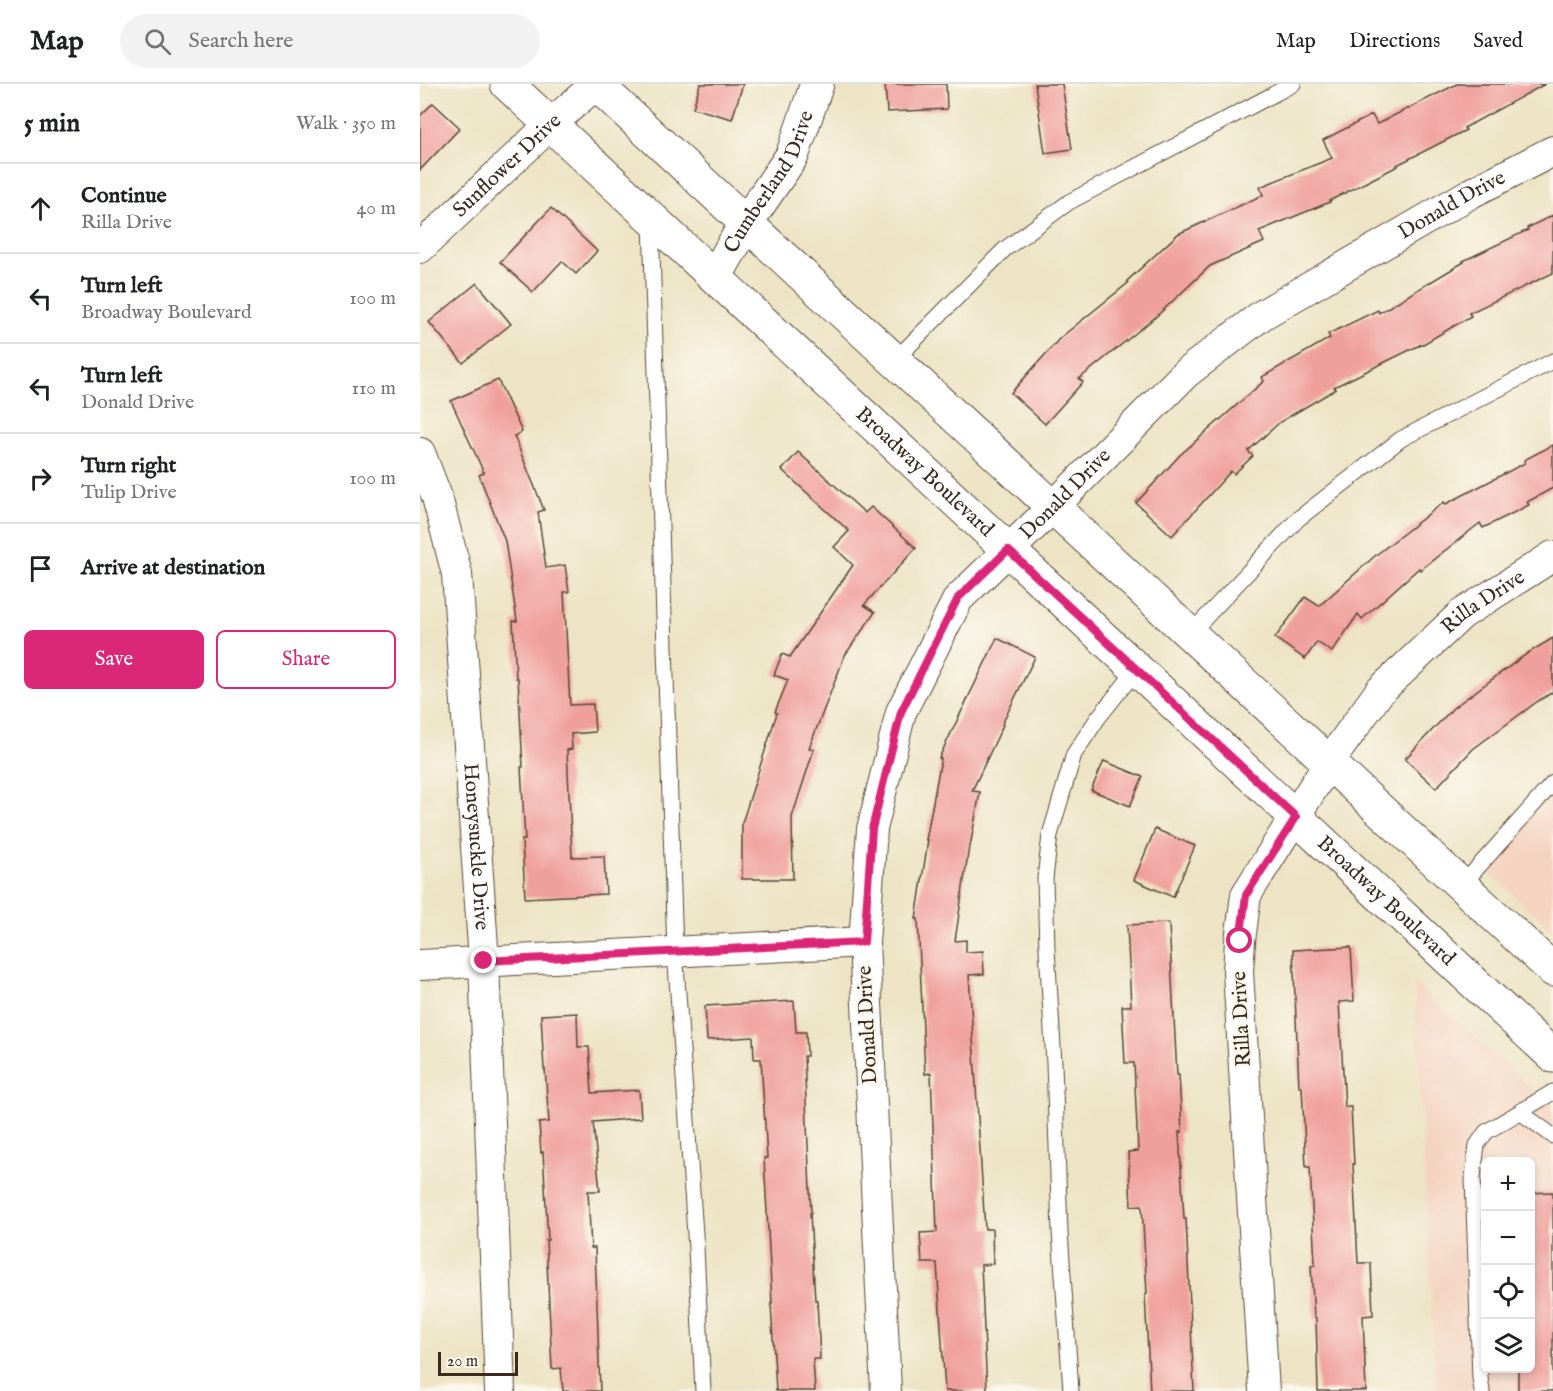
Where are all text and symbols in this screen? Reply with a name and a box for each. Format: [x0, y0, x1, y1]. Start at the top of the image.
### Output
search box [120, 14, 540, 68]
text: Map [30, 24, 84, 59]
icon: search [141, 25, 174, 58]
text: Search here [189, 27, 293, 55]
text: Map [1276, 28, 1316, 55]
text: Directions [1349, 28, 1440, 55]
text: Saved [1473, 28, 1523, 55]
text: 5 min [24, 107, 80, 140]
street label: Sunflower Drive [447, 107, 567, 223]
street label: Cumberland Drive [718, 107, 820, 258]
text: Walk · 350 m [296, 111, 396, 136]
street label: Donald Drive [1393, 164, 1510, 246]
text: Continue [81, 182, 167, 210]
icon: ahead [24, 192, 57, 225]
text: 40 m [357, 196, 396, 221]
text: Rilla Drive [81, 210, 172, 235]
text: Turn left [81, 272, 163, 300]
icon: left [24, 282, 57, 315]
text: 100 m [349, 286, 396, 311]
text: Broadway Boulevard [81, 300, 252, 325]
text: Turn left [81, 362, 163, 390]
icon: left [24, 372, 57, 405]
text: 110 m [352, 376, 396, 401]
text: Donald Drive [81, 390, 194, 415]
street label: Broadway Boulevard [850, 401, 1000, 543]
street label: Donald Drive [1014, 442, 1117, 546]
text: Turn right [81, 452, 176, 480]
icon: right [24, 462, 57, 495]
text: 100 m [349, 466, 396, 491]
text: Tulip Drive [81, 480, 177, 505]
icon: arrive [24, 552, 57, 585]
text: Arrive at destination [81, 554, 265, 582]
street label: Rilla Drive [1435, 564, 1530, 640]
button: Save [24, 630, 204, 689]
button: Share [216, 630, 396, 689]
street label: Honeysuckle Drive [457, 762, 495, 931]
street label: Broadway Boulevard [1311, 830, 1461, 972]
route start [1226, 927, 1252, 953]
route end [470, 947, 496, 973]
street label: Donald Drive [851, 965, 885, 1085]
street label: Rilla Drive [1226, 970, 1258, 1067]
map controls [1481, 1157, 1535, 1373]
button: + [1481, 1157, 1535, 1211]
button: − [1481, 1211, 1535, 1265]
button: locate [1481, 1265, 1535, 1319]
button: layers [1481, 1319, 1535, 1373]
scale bar [438, 1349, 518, 1376]
text: 20 m [447, 1352, 478, 1372]

